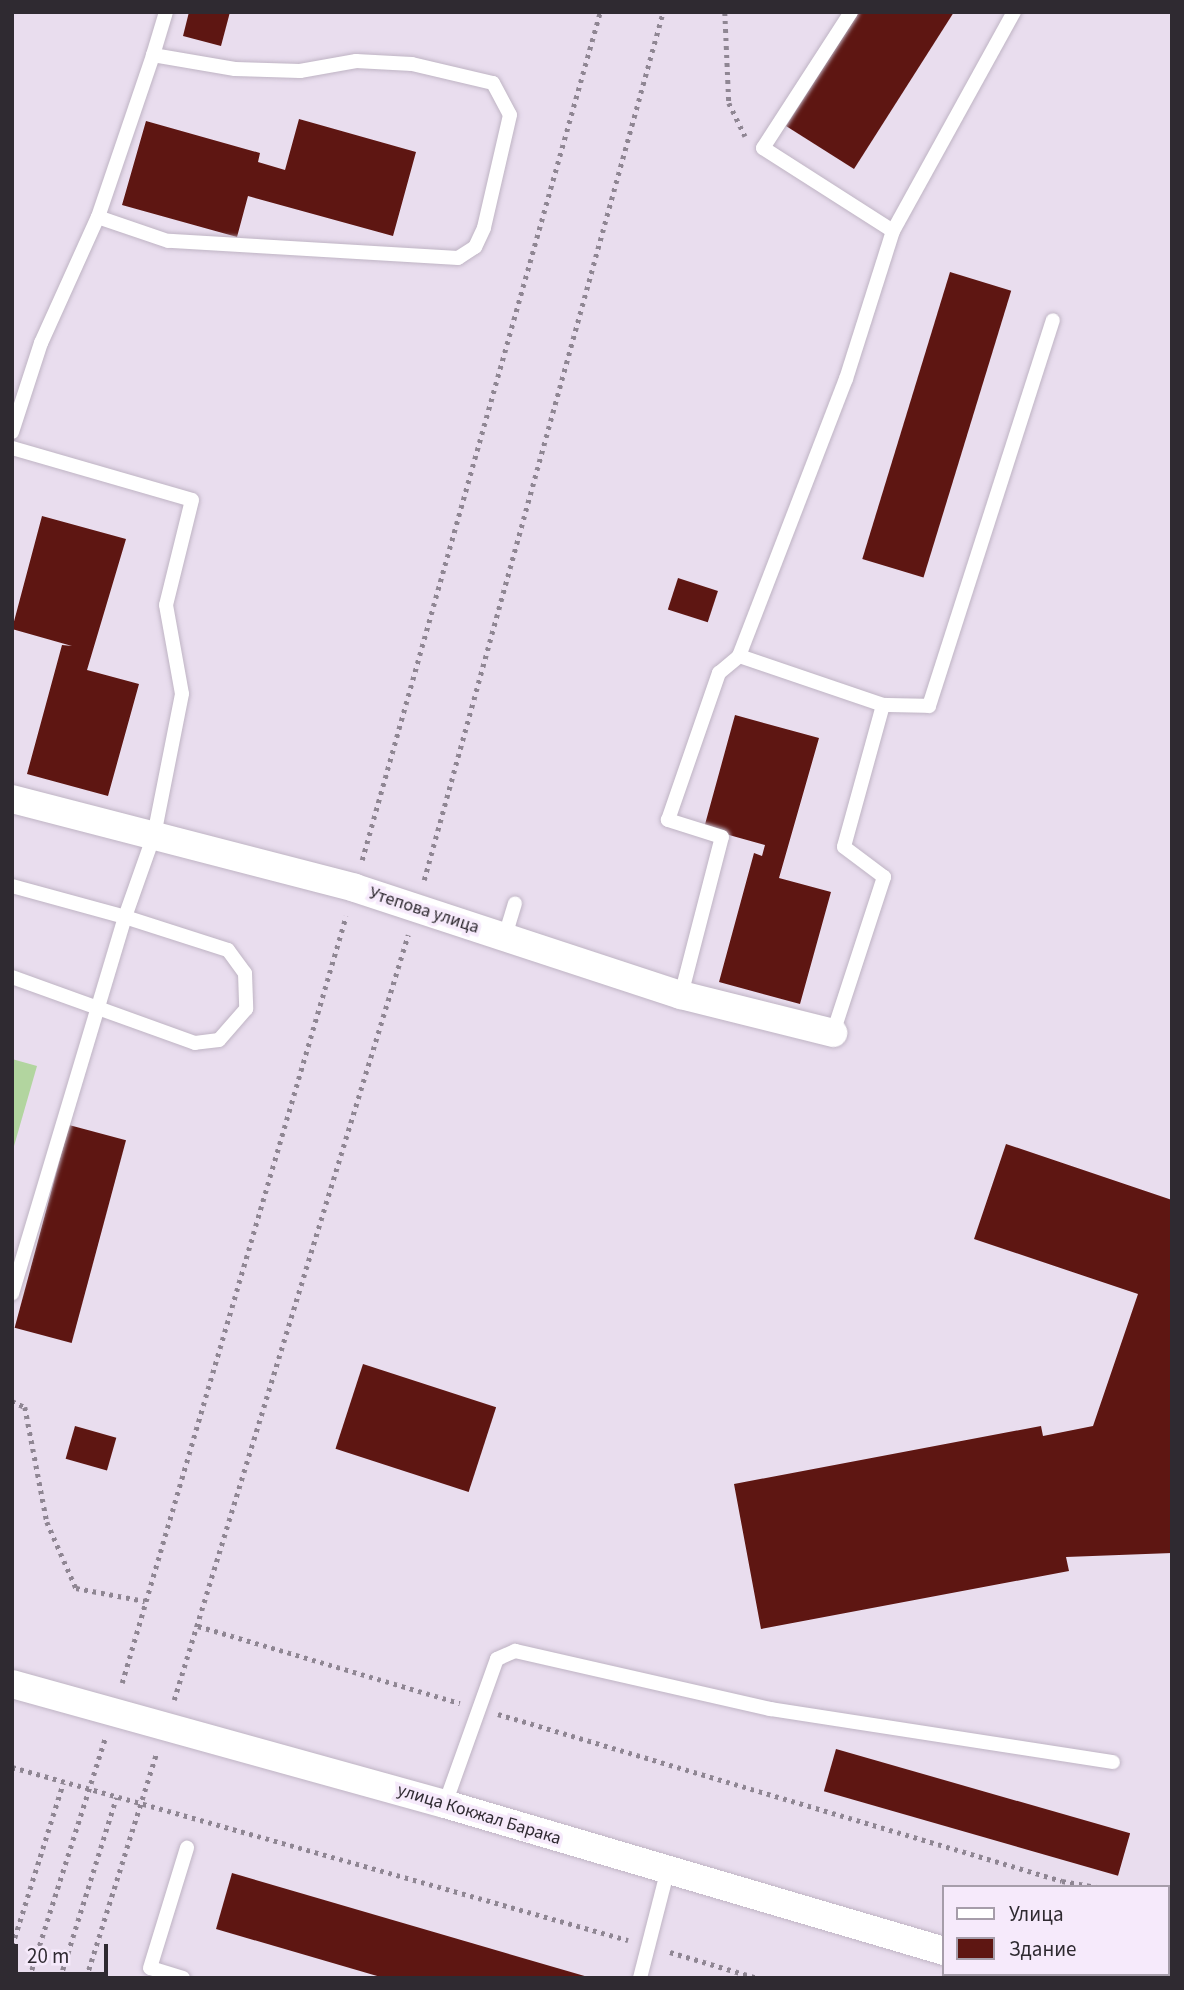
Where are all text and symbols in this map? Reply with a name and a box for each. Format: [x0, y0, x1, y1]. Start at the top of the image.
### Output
street label: Утепова улица [366, 883, 482, 939]
street label: улица Кокжал Барака [394, 1780, 564, 1850]
legend [942, 1885, 1170, 1976]
text: Улица [1009, 1899, 1064, 1929]
scale bar [18, 1930, 112, 1974]
text: Здание [1009, 1934, 1077, 1964]
text: 20 m [27, 1941, 69, 1971]

